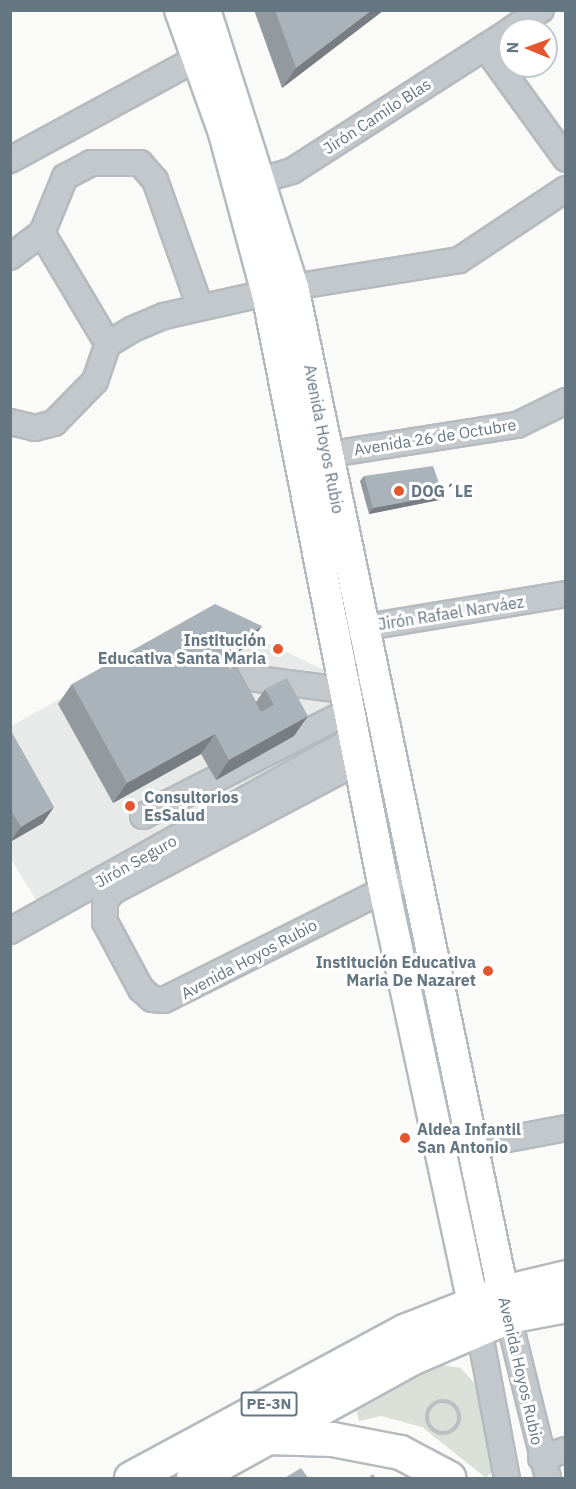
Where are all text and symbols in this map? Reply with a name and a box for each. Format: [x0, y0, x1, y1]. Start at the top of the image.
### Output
north arrow [498, 18, 558, 78]
text: N [502, 42, 522, 54]
street label: Jirón Camilo Blas [320, 74, 434, 158]
street label: Avenida Hoyos Rubio [300, 363, 348, 515]
street label: Avenida 26 de Octubre [353, 415, 517, 459]
place label: DOG´LE [411, 481, 473, 501]
marker: DOG´LE [392, 484, 406, 498]
street label: Jirón Rafael Narváez [377, 592, 525, 634]
place label: Institución Educativa Santa Maria [98, 630, 266, 668]
marker: Institución Educativa Santa Maria [271, 642, 285, 656]
place label: Consultorios EsSalud [144, 787, 239, 825]
marker: Consultorios EsSalud [121, 797, 139, 815]
street label: Jirón Seguro [92, 831, 180, 891]
street label: Avenida Hoyos Rubio [178, 915, 320, 1003]
place label: Institución Educativa Maria De Nazaret [316, 952, 476, 990]
marker: Institución Educativa Maria De Nazaret [481, 964, 495, 978]
place label: Aldea Infantil San Antonio [417, 1119, 521, 1157]
marker: Aldea Infantil San Antonio [398, 1131, 412, 1145]
street label: Avenida Hoyos Rubio [495, 1295, 547, 1447]
road number: PE-3N [240, 1392, 298, 1416]

